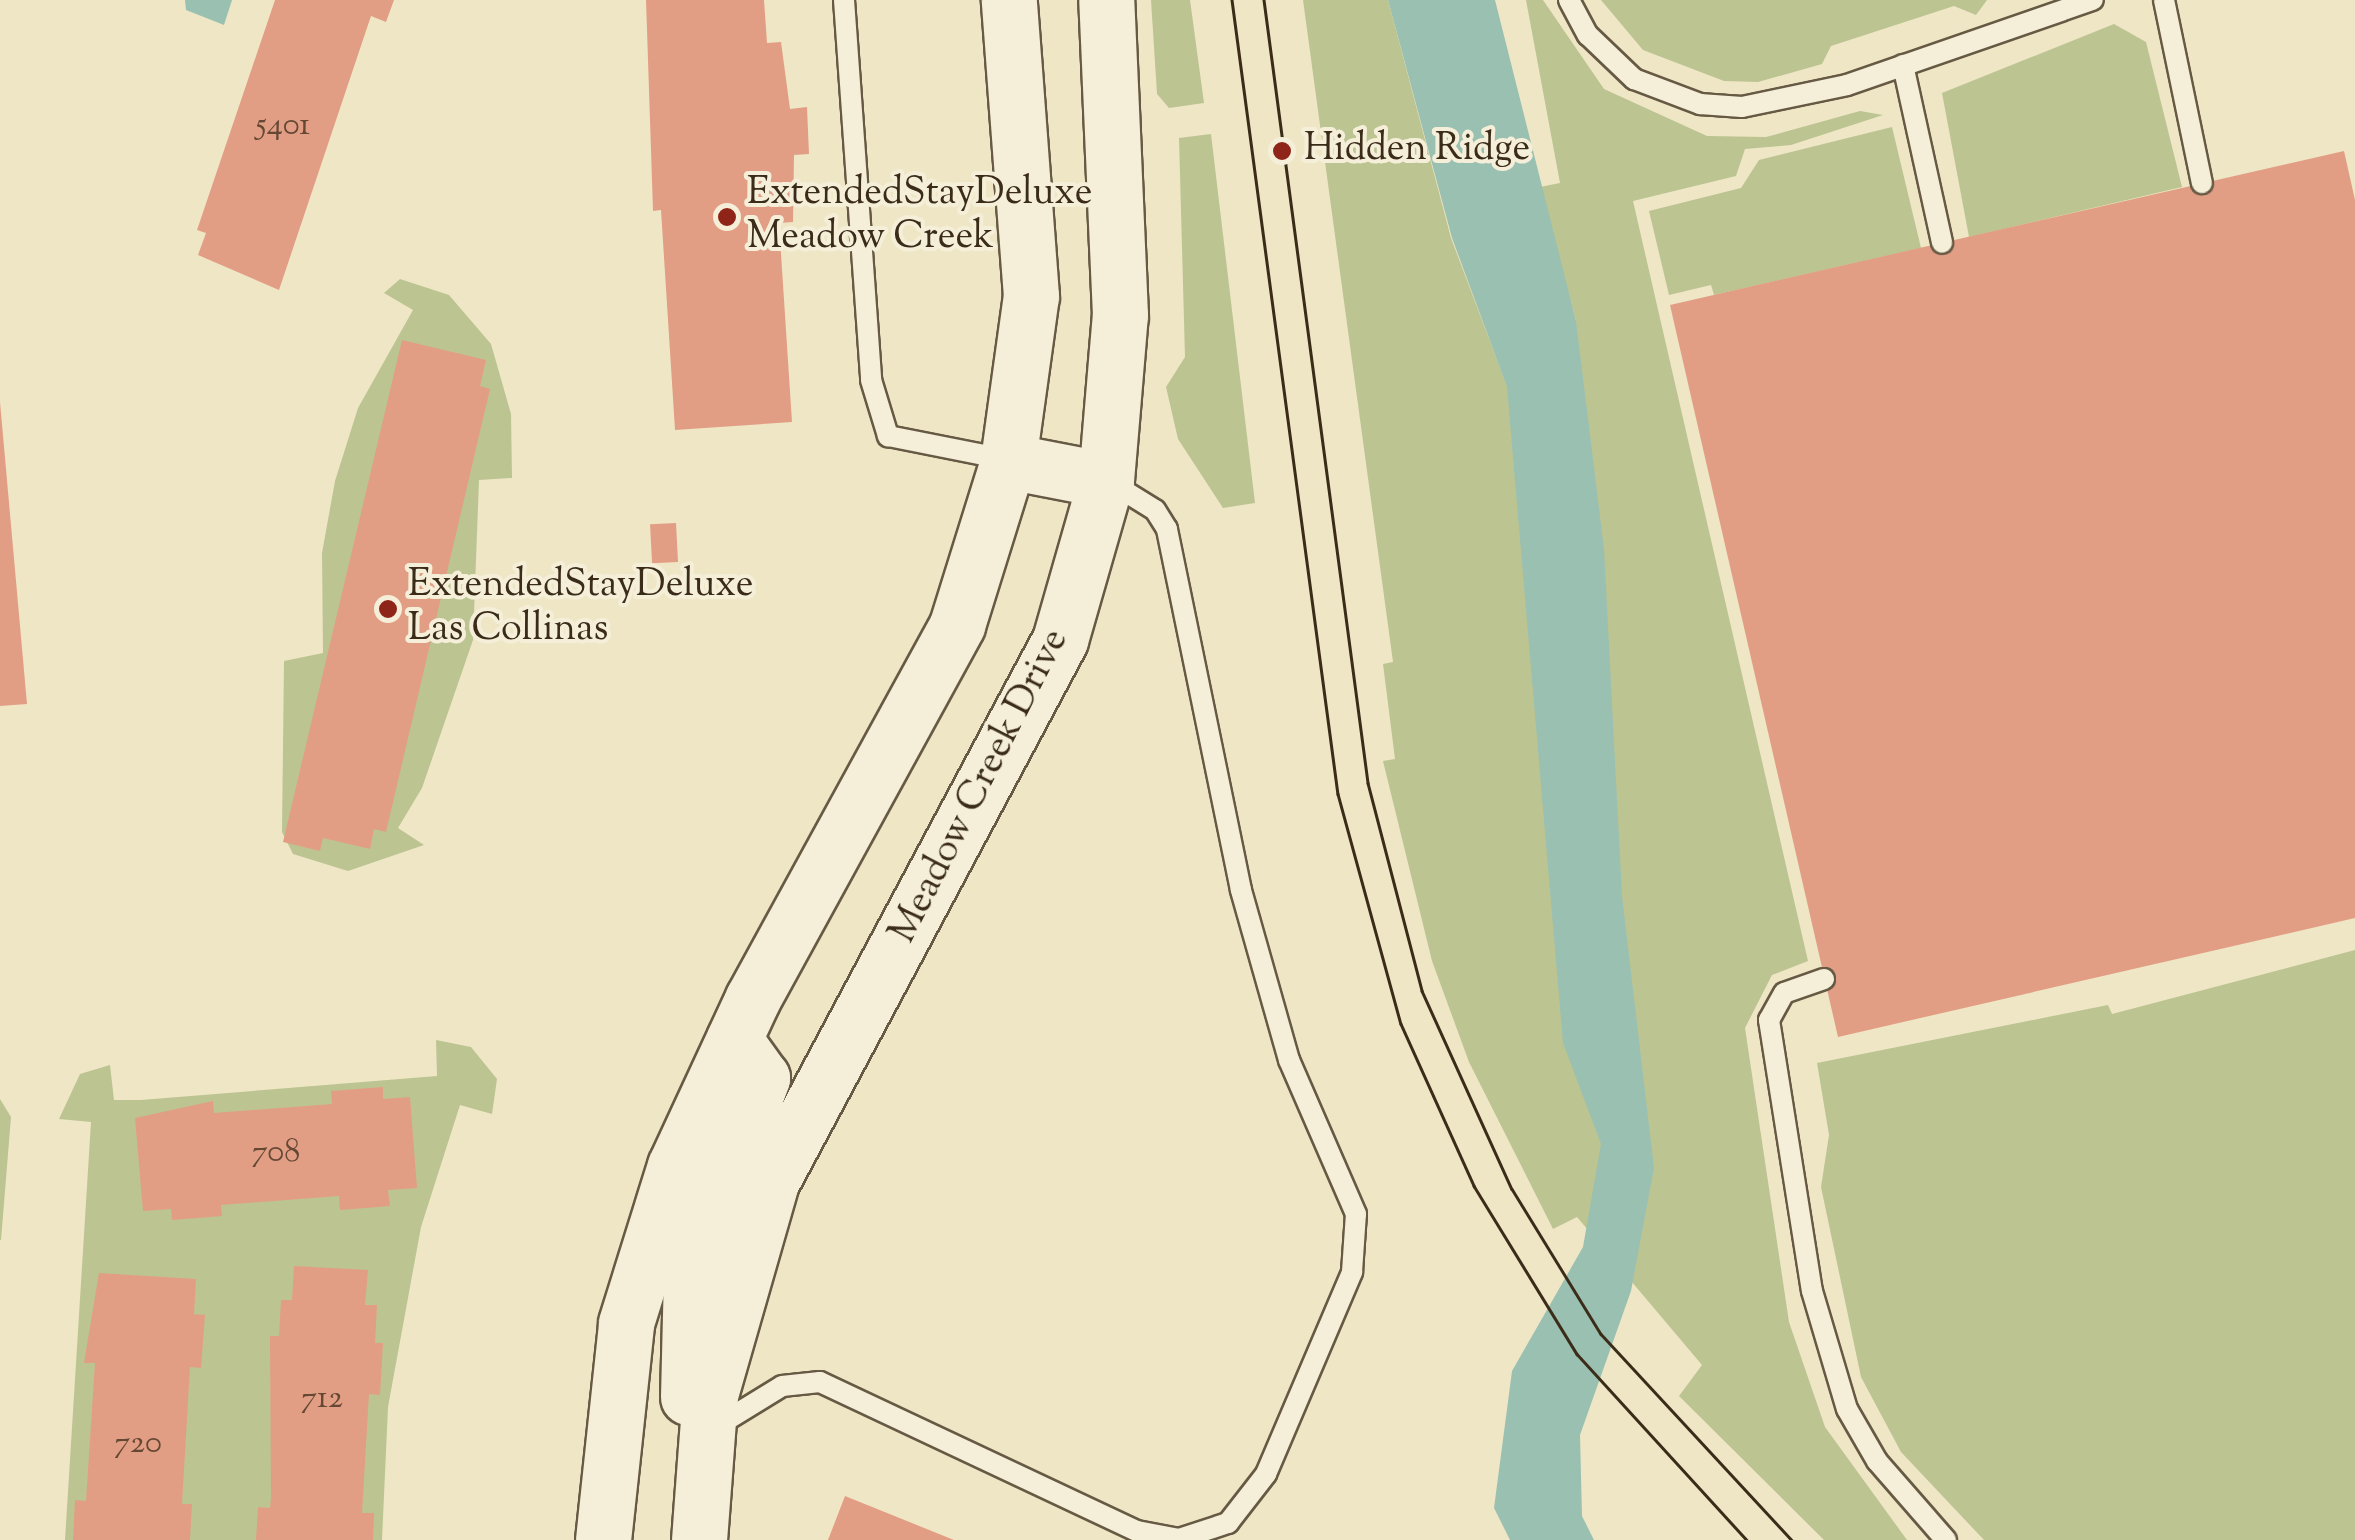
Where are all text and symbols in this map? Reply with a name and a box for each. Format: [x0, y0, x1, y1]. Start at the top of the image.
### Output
house number: 5401 [256, 107, 310, 145]
place label: Hidden Ridge [1304, 128, 1530, 174]
marker: Hidden Ridge [1269, 138, 1295, 164]
place label: ExtendedStayDeluxe Meadow Creek [747, 172, 1093, 262]
marker: ExtendedStayDeluxe Meadow Creek [716, 206, 738, 228]
place label: ExtendedStayDeluxe Las Collinas [408, 564, 754, 654]
marker: ExtendedStayDeluxe Las Collinas [377, 598, 399, 620]
street label: Meadow Creek Drive [882, 622, 1080, 952]
house number: 708 [252, 1134, 300, 1172]
house number: 712 [301, 1380, 343, 1418]
house number: 720 [114, 1425, 162, 1463]

